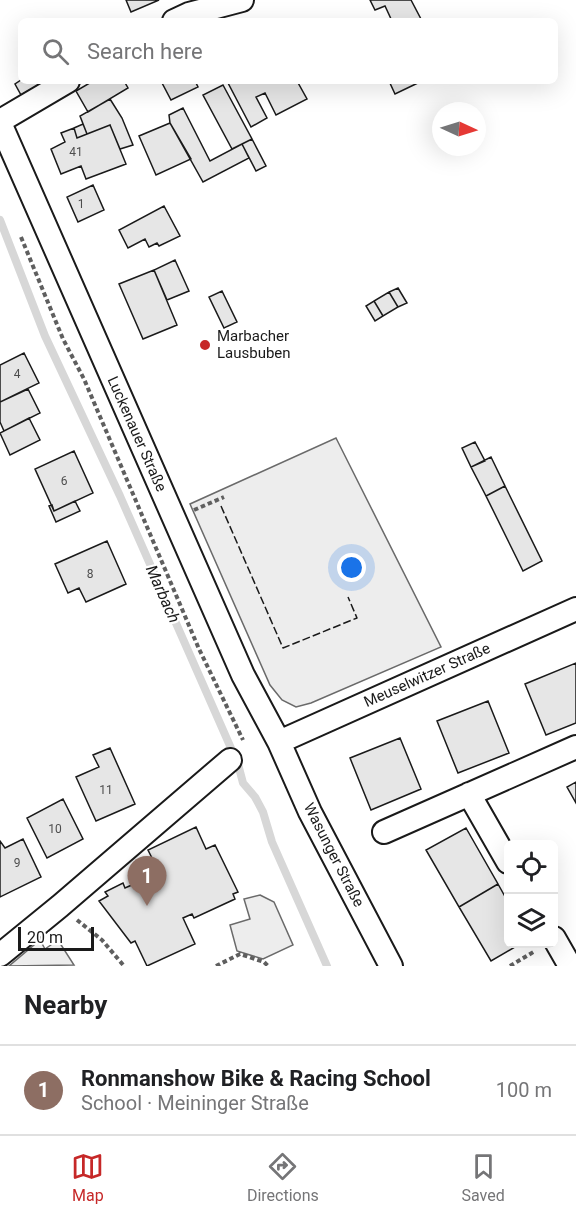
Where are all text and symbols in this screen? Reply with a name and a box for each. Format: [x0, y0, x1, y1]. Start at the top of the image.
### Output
search box [18, 18, 558, 84]
icon: search [39, 35, 72, 68]
text: Search here [87, 39, 203, 64]
north arrow [432, 102, 486, 156]
house number: 41 [69, 145, 83, 159]
house number: 1 [78, 197, 84, 211]
place label: Marbacher Lausbuben [217, 327, 291, 362]
marker: Marbacher Lausbuben [198, 338, 212, 352]
house number: 4 [14, 367, 21, 381]
street label: Luckenauer Straße [103, 374, 171, 495]
house number: 6 [61, 474, 68, 488]
your location [337, 553, 366, 582]
water label: Marbach [142, 562, 184, 626]
house number: 8 [87, 567, 94, 581]
street label: Meuselwitzer Straße [361, 639, 493, 711]
house number: 11 [99, 783, 113, 797]
street label: Wasunger Straße [300, 800, 368, 910]
house number: 10 [48, 822, 62, 836]
map controls [504, 840, 558, 948]
button: locate [504, 840, 558, 894]
house number: 9 [14, 856, 20, 870]
pin: 1 [128, 856, 166, 906]
button: layers [504, 894, 558, 948]
scale bar [18, 924, 94, 952]
text: 20 m [27, 928, 63, 947]
text: Nearby [24, 990, 107, 1020]
text: Ronmanshow Bike & Racing School [81, 1066, 431, 1091]
text: 1 [38, 1078, 49, 1102]
text: 100 m [496, 1078, 552, 1102]
text: School · Meininger Straße [81, 1091, 309, 1115]
tab: Map [71, 1150, 104, 1205]
tab: Directions [247, 1150, 319, 1205]
tab: Saved [461, 1150, 505, 1205]

